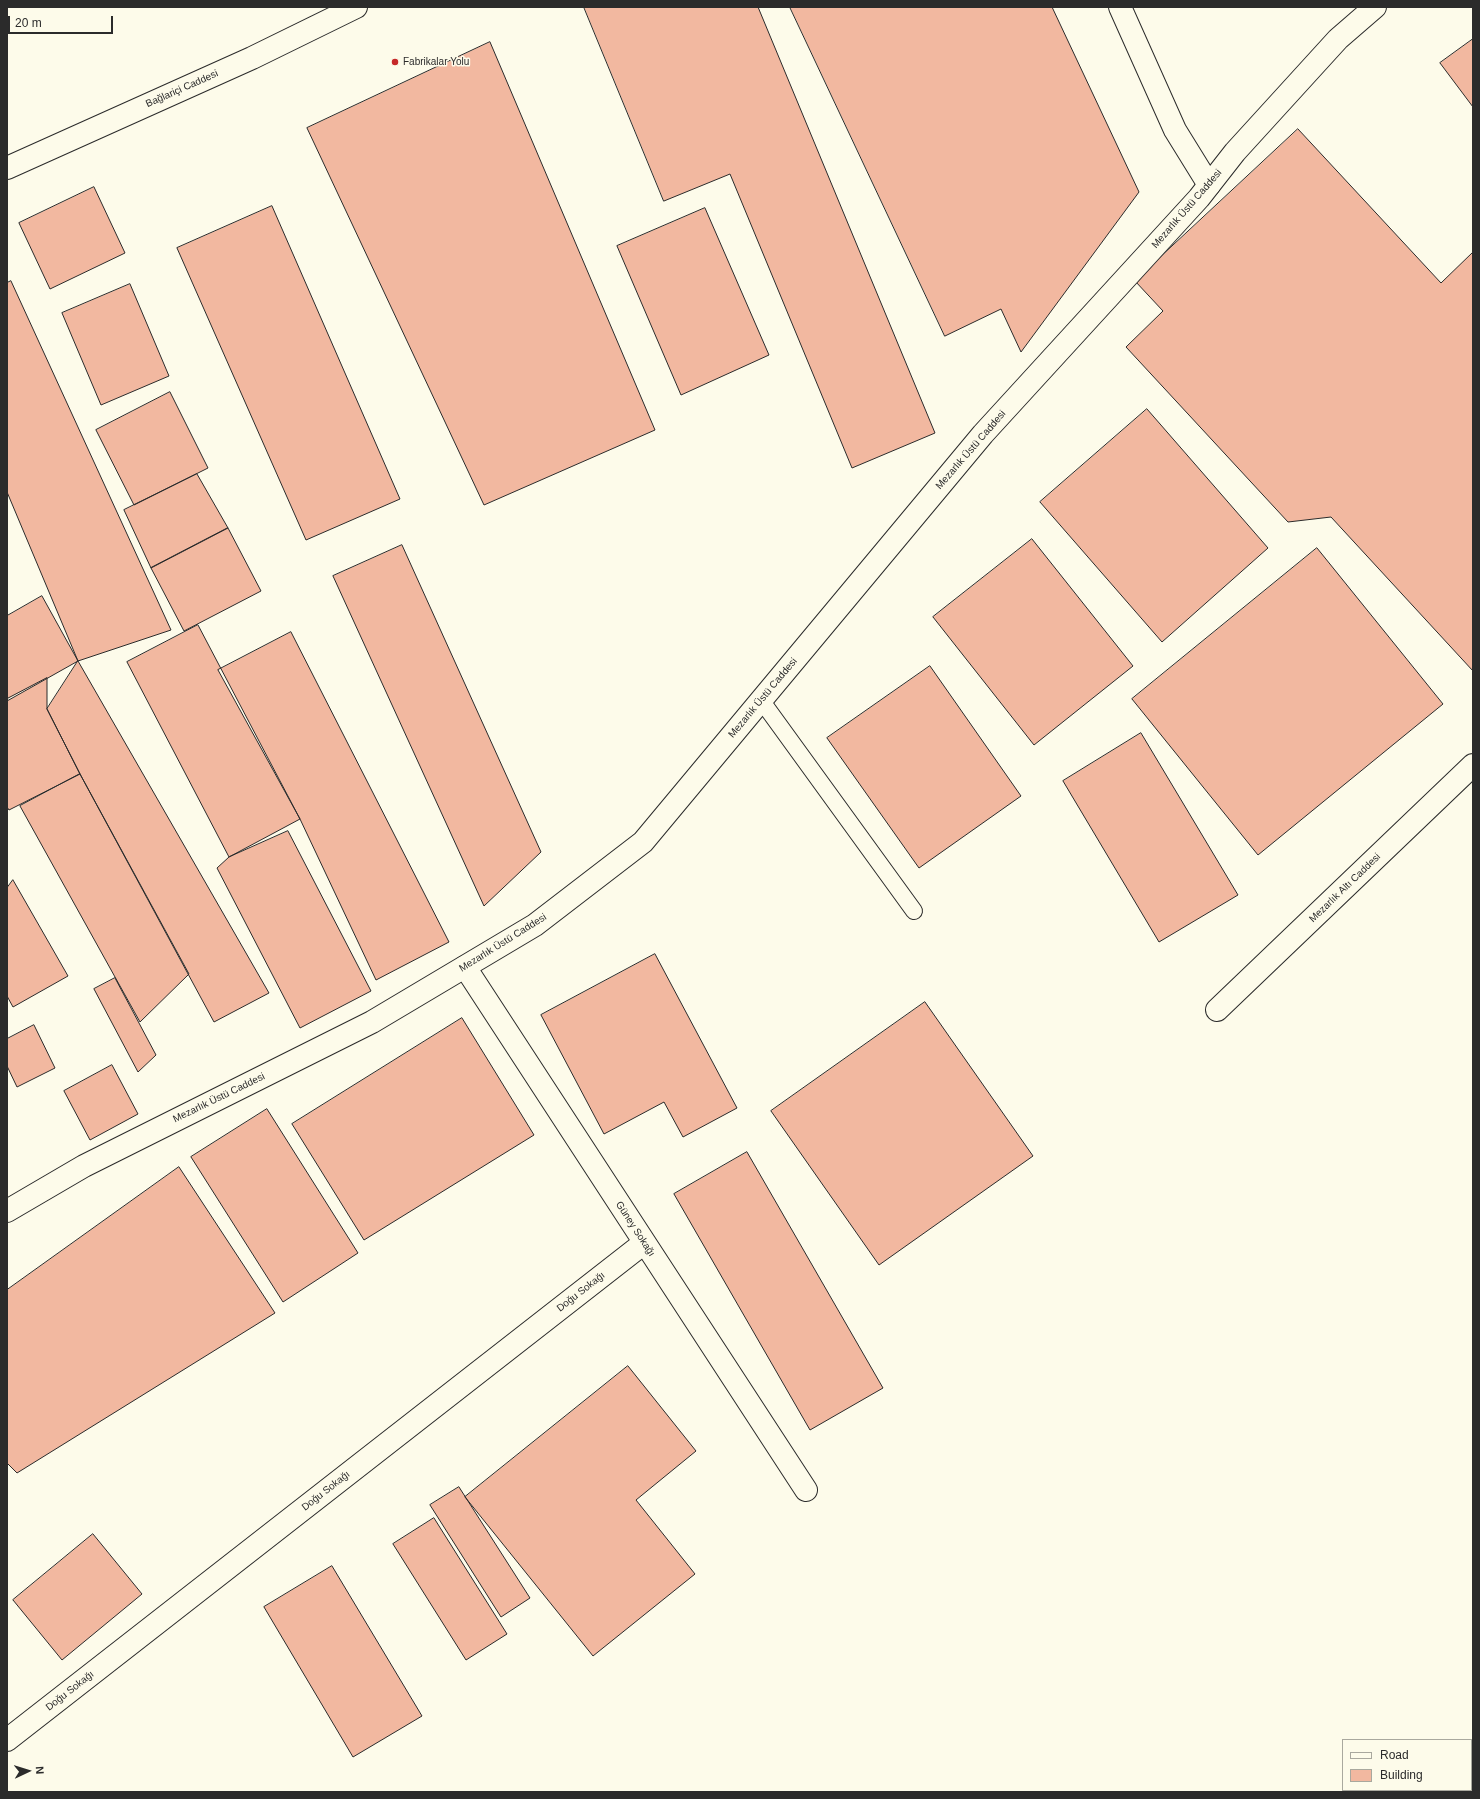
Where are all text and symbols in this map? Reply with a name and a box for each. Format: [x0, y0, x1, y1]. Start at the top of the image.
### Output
scale bar [10, 8, 115, 34]
text: 20 m [15, 16, 42, 30]
place label: Fabrikalar Yolu [403, 56, 469, 68]
marker: Fabrikalar Yolu [390, 57, 400, 67]
street label: Bağlariçi Caddesi [144, 68, 220, 110]
street label: Mezarlık Üstü Caddesi [1149, 167, 1225, 251]
street label: Mezarlık Üstü Caddesi [933, 408, 1009, 492]
street label: Mezarlık Üstü Caddesi [726, 656, 800, 740]
street label: Mezarlık Altı Caddesi [1307, 851, 1383, 925]
street label: Mezarlık Üstü Caddesi [457, 911, 549, 975]
street label: Mezarlık Üstü Caddesi [171, 1071, 267, 1125]
street label: Güney Sokağı [613, 1199, 657, 1259]
street label: Doğu Sokağı [555, 1269, 607, 1315]
street label: Doğu Sokağı [300, 1468, 352, 1514]
street label: Doğu Sokağı [44, 1668, 96, 1714]
legend [1342, 1739, 1472, 1791]
text: Road [1380, 1748, 1409, 1762]
north arrow [8, 1751, 48, 1791]
text: N [34, 1766, 46, 1775]
text: Building [1380, 1768, 1423, 1782]

